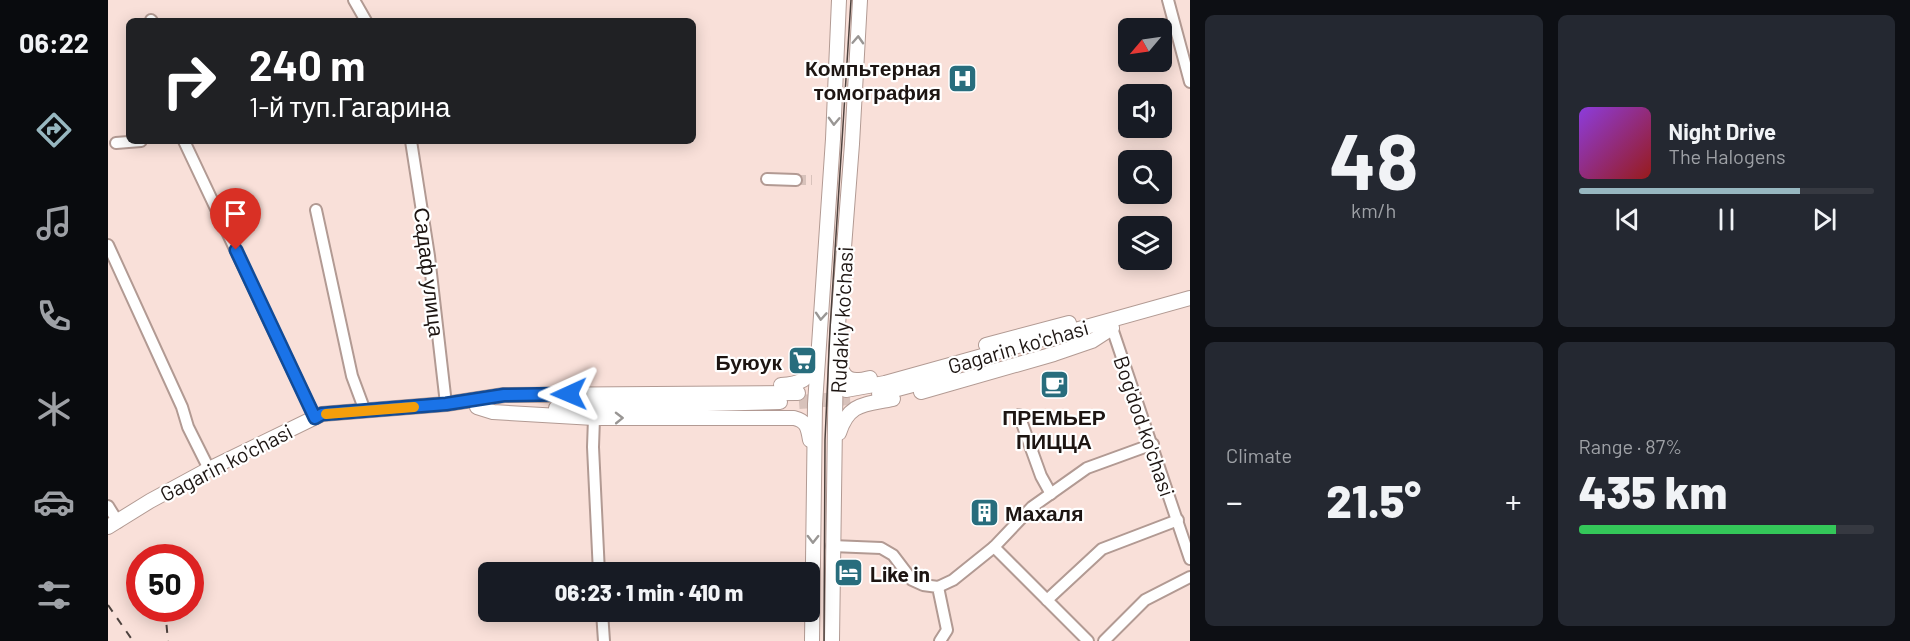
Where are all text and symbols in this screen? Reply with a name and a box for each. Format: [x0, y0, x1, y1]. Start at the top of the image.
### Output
north arrow [1118, 18, 1172, 72]
map controls [1118, 18, 1172, 270]
text: 06:22 [19, 26, 89, 58]
one-way arrow [852, 35, 865, 44]
text: 240 m [249, 39, 365, 89]
icon: right [150, 42, 228, 120]
place label: Компьтерная томография [805, 55, 941, 104]
hospital icon: Компьтерная томография [946, 63, 978, 95]
button: sound [1118, 84, 1172, 138]
text: 1-й туп.Гагарина [249, 90, 450, 122]
icon: directions [33, 109, 75, 151]
text: 48 [1329, 112, 1418, 206]
one-way arrow [828, 117, 840, 126]
text: Night Drive [1669, 118, 1776, 144]
text: The Halogens [1669, 144, 1786, 168]
button: search [1118, 150, 1172, 204]
pin [210, 188, 261, 250]
icon: arrive [219, 197, 252, 230]
text: km/h [1351, 198, 1396, 222]
icon: music [33, 202, 75, 244]
icon: previous [1611, 203, 1644, 236]
icon: pause [1710, 203, 1743, 236]
icon: next [1808, 203, 1841, 236]
street label: Садаф улица [410, 206, 450, 338]
button: layers [1118, 216, 1172, 270]
street label: Rudakiy ko'chasi [825, 246, 857, 394]
icon: phone [33, 295, 75, 337]
one-way arrow [815, 312, 828, 321]
street label: Gagarin ko'chasi [945, 314, 1091, 378]
supermarket icon: Буюук [787, 345, 819, 377]
place label: Буюук [715, 349, 782, 374]
street label: Bog'dod ko'chasi [1109, 352, 1181, 500]
position arrow [537, 362, 601, 426]
cafe icon: ПРЕМЬЕР ПИЦЦА [1038, 369, 1070, 401]
icon: climate [33, 388, 75, 430]
place label: ПРЕМЬЕР ПИЦЦА [1002, 404, 1106, 453]
one-way arrow [614, 412, 623, 424]
street label: Gagarin ko'chasi [156, 418, 296, 506]
text: Range · 87% [1579, 434, 1682, 458]
text: Climate [1226, 443, 1292, 467]
text: 435 km [1579, 464, 1727, 518]
text: 21.5° [1326, 473, 1421, 527]
icon: car [33, 481, 75, 523]
text: − [1226, 481, 1243, 521]
text: + [1505, 481, 1522, 521]
building icon: Махаля [968, 496, 1000, 528]
place label: Махаля [1005, 500, 1083, 525]
one-way arrow [807, 534, 819, 543]
speed limit sign: 50 [126, 544, 204, 622]
hotel icon: Like in [833, 557, 865, 589]
place label: Like in [870, 561, 930, 586]
icon: filters [33, 574, 75, 616]
text: 06:23 · 1 min · 410 m [555, 579, 743, 605]

